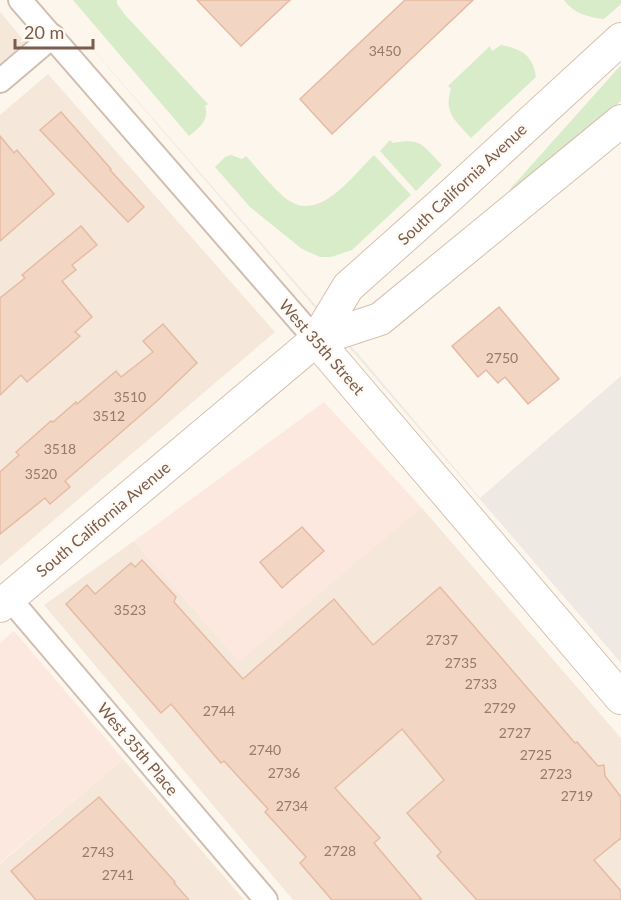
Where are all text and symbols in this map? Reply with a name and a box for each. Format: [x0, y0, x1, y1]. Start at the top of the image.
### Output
scale bar [15, 12, 93, 50]
text: 20 m [24, 21, 64, 43]
house number: 3450 [369, 42, 401, 59]
street label: South California Avenue [393, 119, 530, 248]
street label: West 35th Street [276, 295, 369, 399]
house number: 2750 [486, 349, 518, 366]
house number: 3510 [114, 388, 146, 405]
house number: 3512 [93, 407, 125, 424]
house number: 3518 [44, 440, 76, 457]
street label: South California Avenue [32, 457, 174, 580]
house number: 3520 [25, 465, 57, 482]
house number: 3523 [114, 601, 146, 618]
house number: 2737 [426, 631, 458, 648]
house number: 2735 [445, 654, 477, 671]
house number: 2733 [465, 675, 497, 692]
street label: West 35th Place [94, 698, 183, 799]
house number: 2729 [484, 699, 516, 716]
house number: 2744 [203, 702, 235, 719]
house number: 2727 [499, 724, 531, 741]
house number: 2740 [249, 741, 281, 758]
house number: 2725 [520, 746, 552, 763]
house number: 2736 [268, 764, 300, 781]
house number: 2723 [540, 765, 572, 782]
house number: 2719 [561, 787, 593, 804]
house number: 2734 [276, 797, 308, 814]
house number: 2728 [324, 842, 356, 859]
house number: 2743 [82, 843, 114, 860]
house number: 2741 [102, 866, 134, 883]

